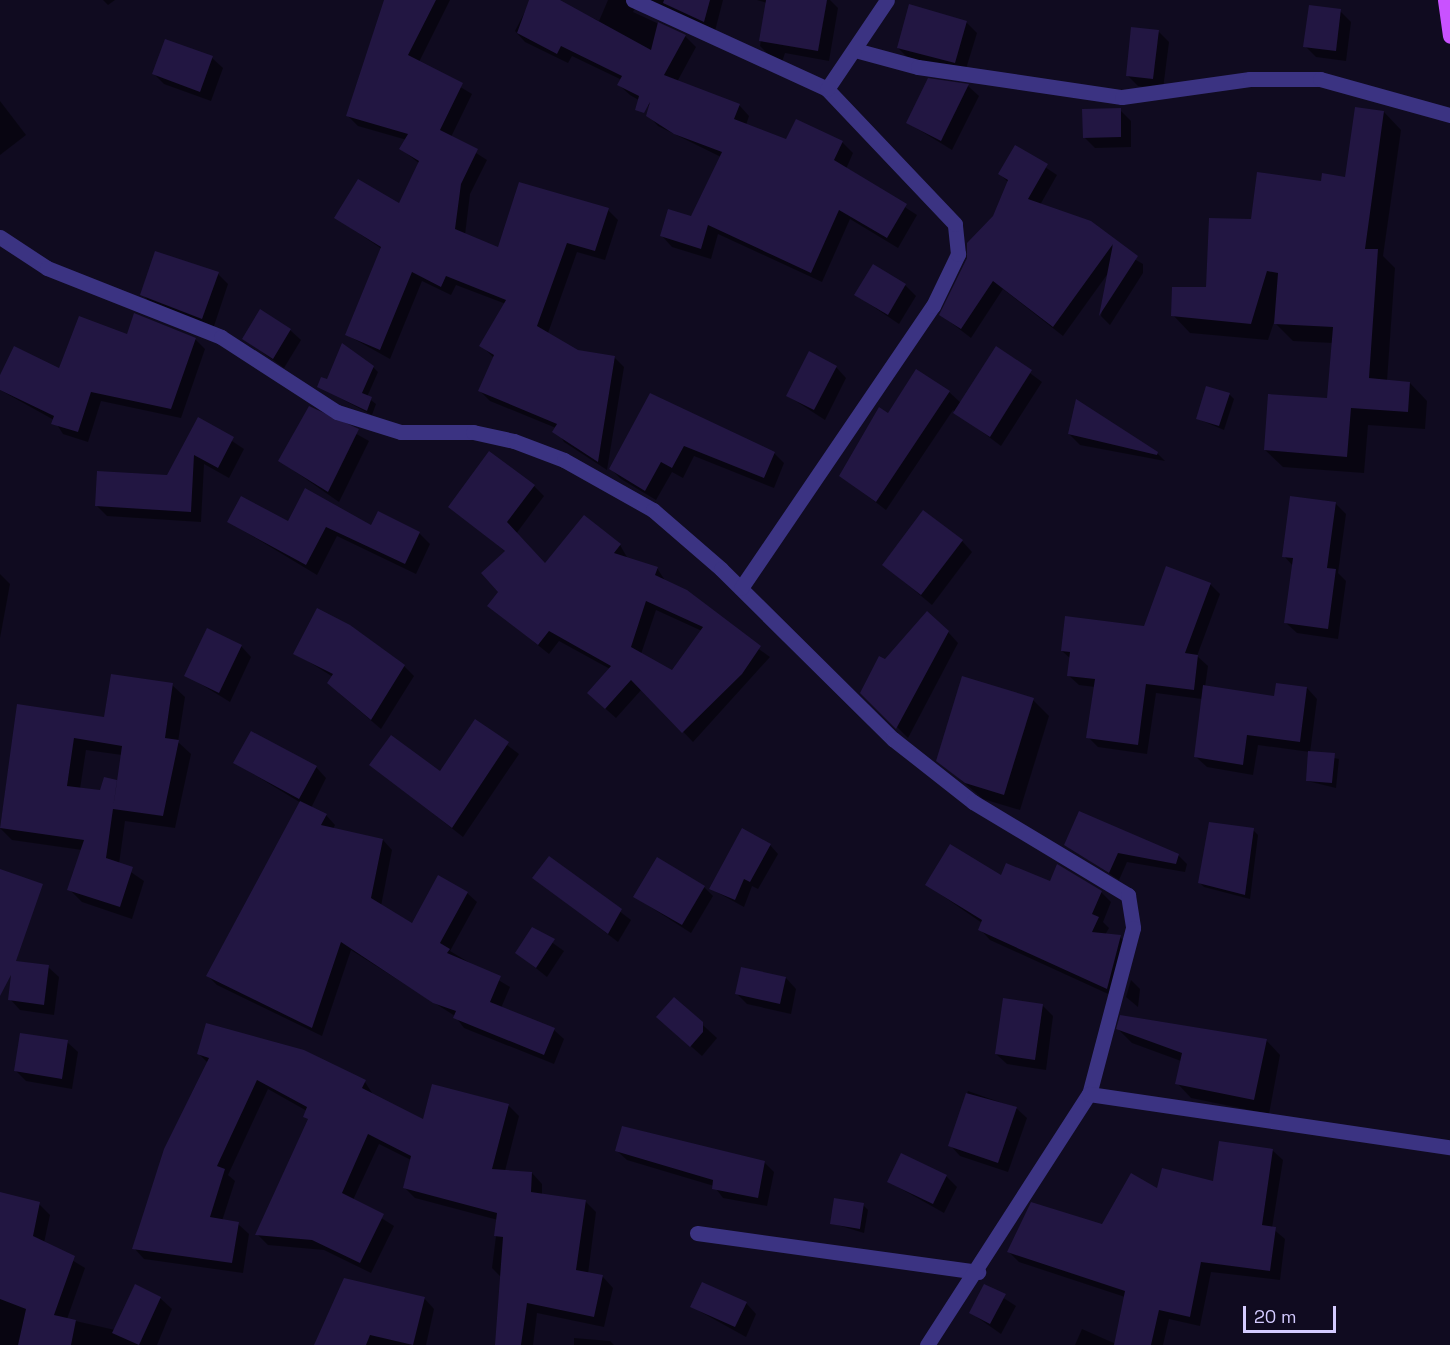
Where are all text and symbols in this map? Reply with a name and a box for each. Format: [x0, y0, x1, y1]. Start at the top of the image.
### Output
scale bar [1246, 1294, 1339, 1332]
text: 20 m [1254, 1305, 1297, 1328]

